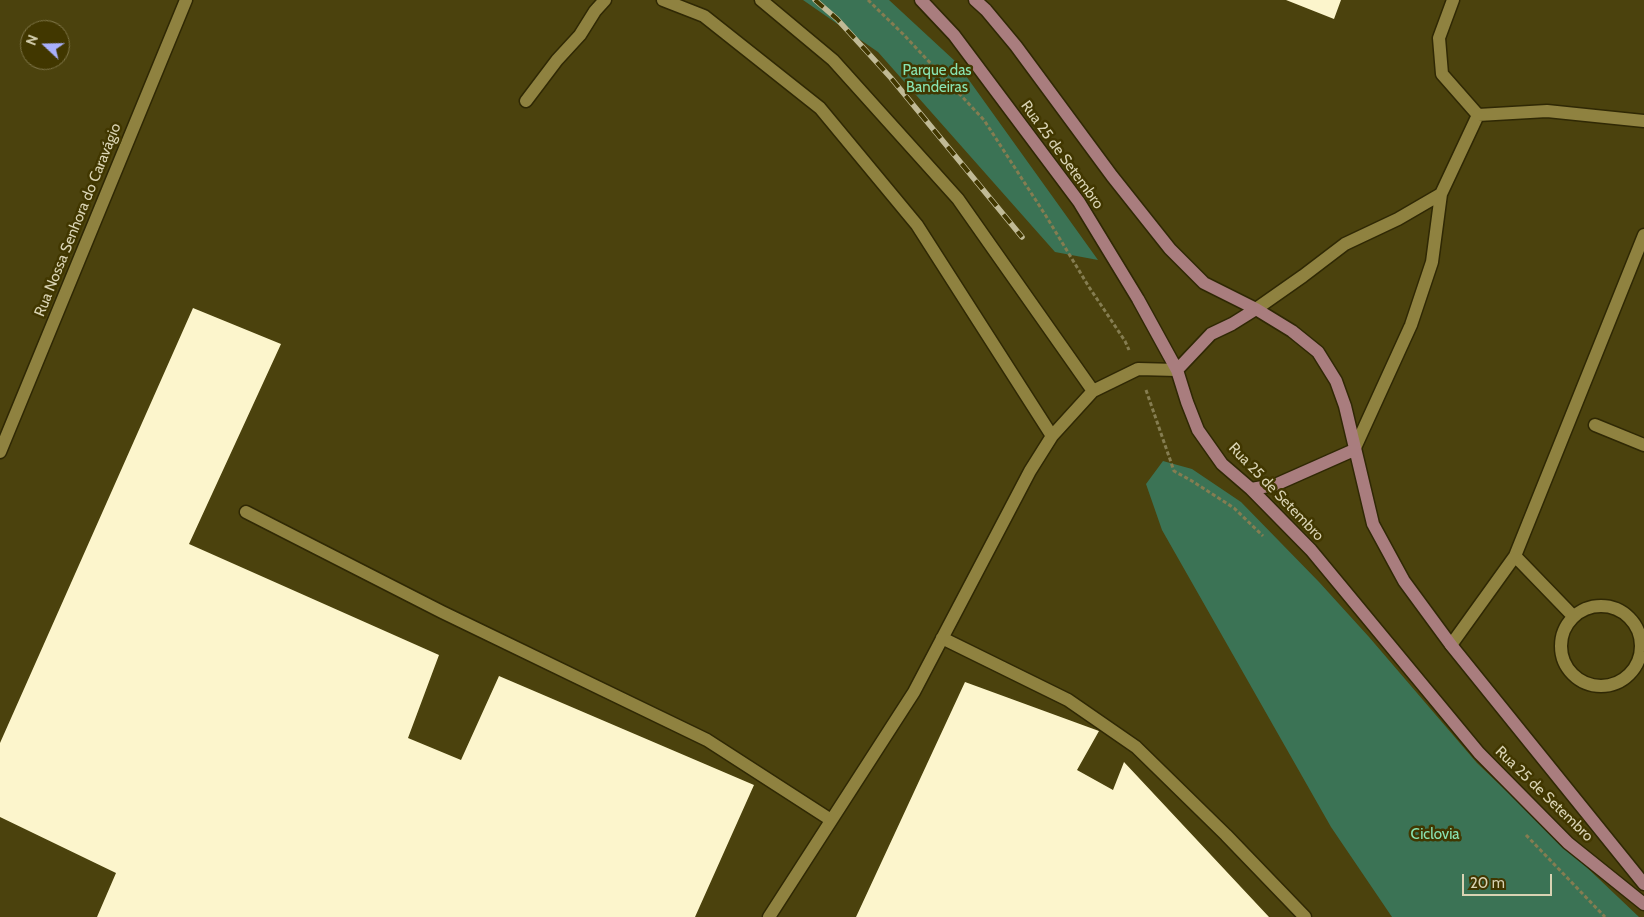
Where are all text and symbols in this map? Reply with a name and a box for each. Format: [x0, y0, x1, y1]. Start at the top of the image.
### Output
north arrow [20, 20, 70, 70]
text: N [22, 32, 42, 48]
park label: Parque das Bandeiras [902, 62, 972, 97]
street label: Rua 25 de Setembro [1017, 97, 1107, 213]
street label: Rua Nossa Senhora do Caravágio [31, 121, 125, 319]
street label: Rua 25 de Setembro [1225, 439, 1327, 545]
street label: Rua 25 de Setembro [1491, 743, 1597, 845]
park label: Ciclovia [1410, 826, 1460, 844]
scale bar [1464, 864, 1554, 896]
text: 20 m [1470, 874, 1505, 892]

